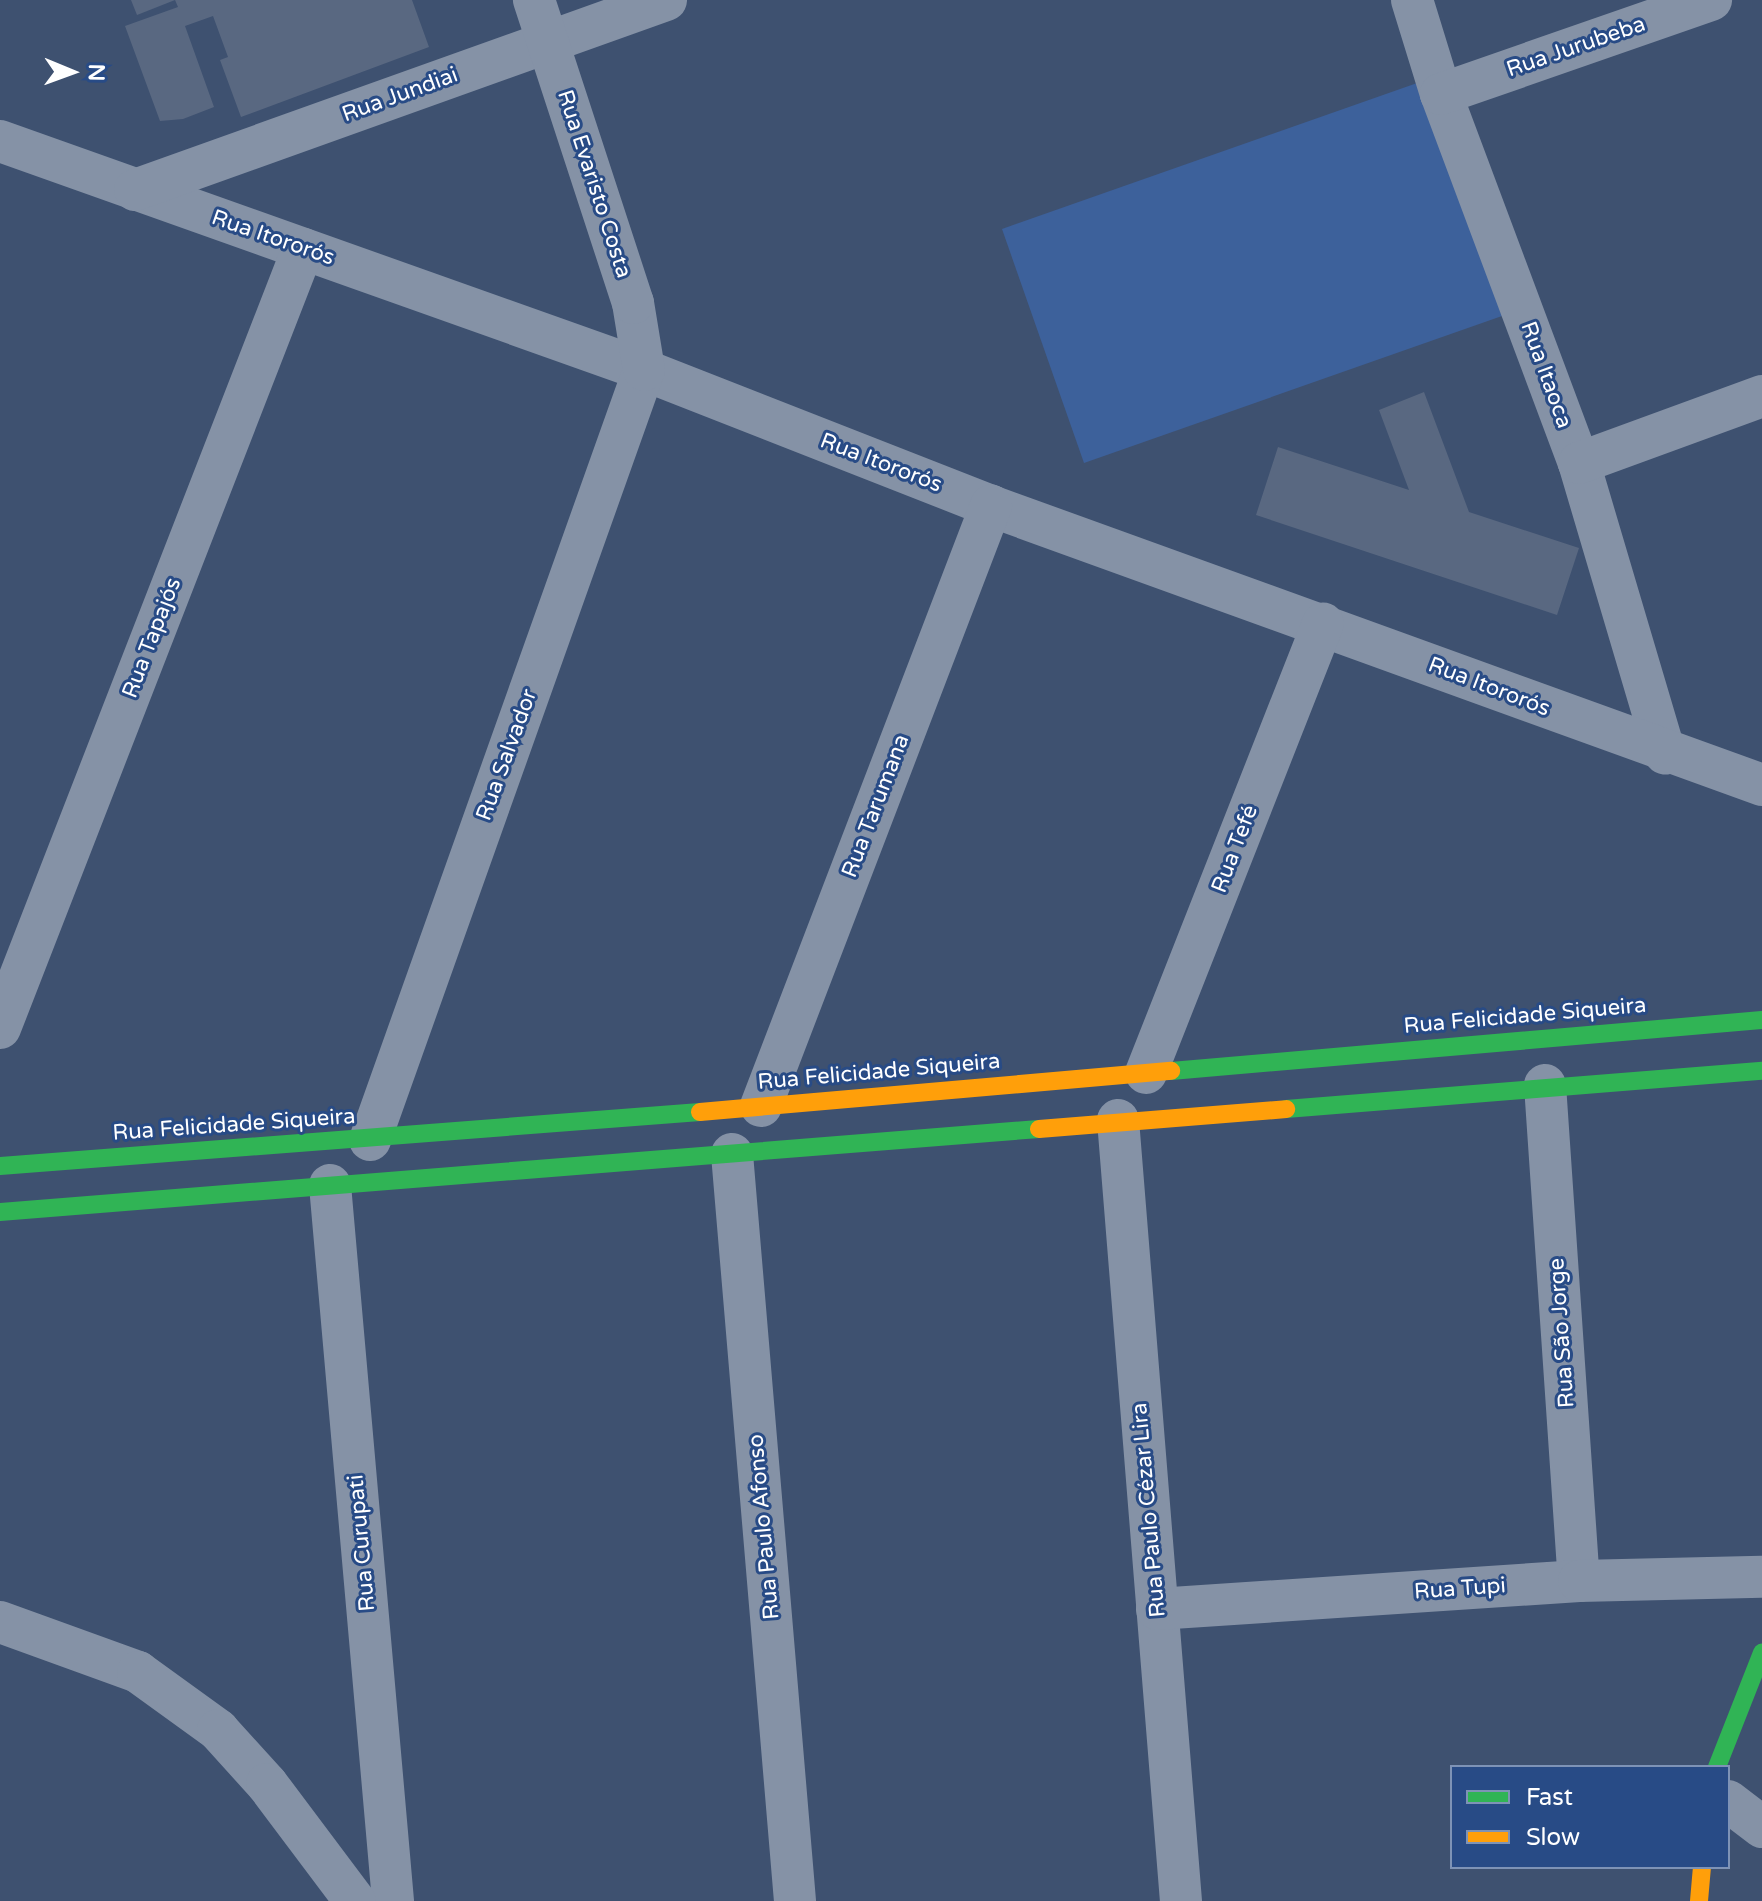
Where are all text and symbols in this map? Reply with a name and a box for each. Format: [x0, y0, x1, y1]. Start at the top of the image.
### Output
street label: Rua Jurubeba [1503, 11, 1649, 83]
north arrow [32, 32, 112, 112]
street label: Rua Jundiai [338, 62, 462, 128]
text: N [83, 63, 109, 81]
street label: Rua Evaristo Costa [551, 87, 637, 281]
street label: Rua Itororós [208, 205, 338, 271]
street label: Rua Itaoca [1515, 318, 1577, 432]
street label: Rua Itororós [816, 428, 946, 498]
street label: Rua Tapajós [117, 574, 187, 702]
street label: Rua Itororós [1424, 652, 1554, 722]
street label: Rua Salvador [471, 686, 543, 824]
street label: Rua Tarumana [837, 731, 915, 881]
street label: Rua Tefé [1206, 801, 1264, 897]
street label: Rua Felicidade Siqueira [1403, 992, 1647, 1040]
street label: Rua Felicidade Siqueira [757, 1048, 1001, 1096]
street label: Rua Felicidade Siqueira [112, 1103, 356, 1147]
street label: Rua São Jorge [1544, 1257, 1580, 1409]
street label: Rua Paulo Cézar Lira [1126, 1402, 1172, 1618]
street label: Rua Paulo Afonso [743, 1433, 785, 1621]
street label: Rua Curupati [343, 1473, 381, 1613]
street label: Rua Tupi [1413, 1573, 1507, 1605]
legend [1450, 1765, 1730, 1869]
text: Fast [1526, 1783, 1573, 1812]
text: Slow [1526, 1823, 1580, 1852]

